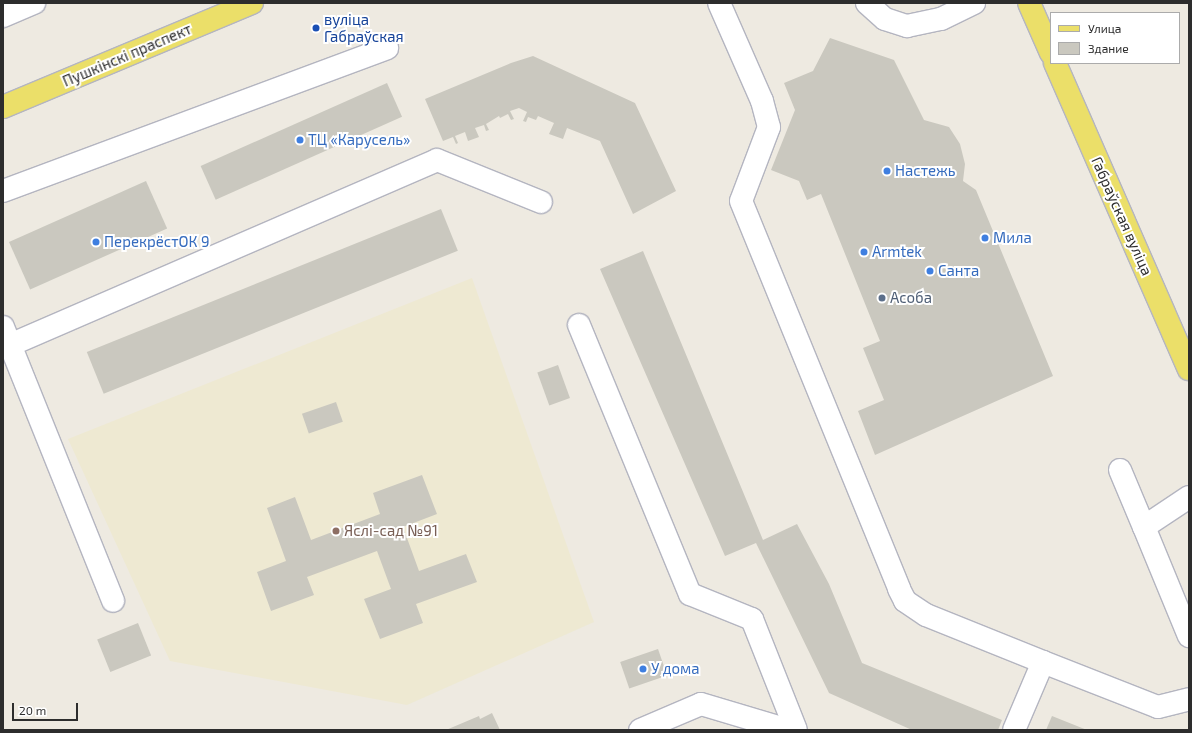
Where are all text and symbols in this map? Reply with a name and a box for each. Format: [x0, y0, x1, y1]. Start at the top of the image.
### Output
place label: вуліца Габраўская [324, 10, 404, 45]
legend [1050, 12, 1180, 64]
street label: Пушкінскі праспект [60, 20, 194, 90]
text: Улица [1088, 21, 1121, 35]
marker: вуліца Габраўская [311, 23, 321, 33]
text: Здание [1088, 41, 1129, 55]
place label: ТЦ «Карусель» [308, 131, 410, 149]
marker: ТЦ «Карусель» [295, 135, 305, 145]
street label: Габраўская вуліца [1088, 154, 1156, 278]
place label: Настежь [895, 162, 955, 180]
marker: Настежь [882, 166, 892, 176]
place label: Мила [993, 229, 1032, 247]
place label: ПерекрёстОК 9 [104, 233, 210, 251]
marker: Мила [980, 233, 990, 243]
marker: ПерекрёстОК 9 [91, 237, 101, 247]
place label: Armtek [872, 243, 922, 261]
marker: Armtek [859, 247, 869, 257]
place label: Санта [938, 262, 979, 280]
marker: Санта [925, 266, 935, 276]
place label: Асоба [890, 289, 932, 307]
marker: Асоба [877, 293, 887, 303]
place label: Яслі-сад №91 [344, 522, 438, 540]
marker: Яслі-сад №91 [331, 526, 341, 536]
place label: У дома [651, 660, 700, 678]
marker: У дома [638, 664, 648, 674]
scale bar [14, 695, 80, 721]
text: 20 m [19, 703, 46, 717]

